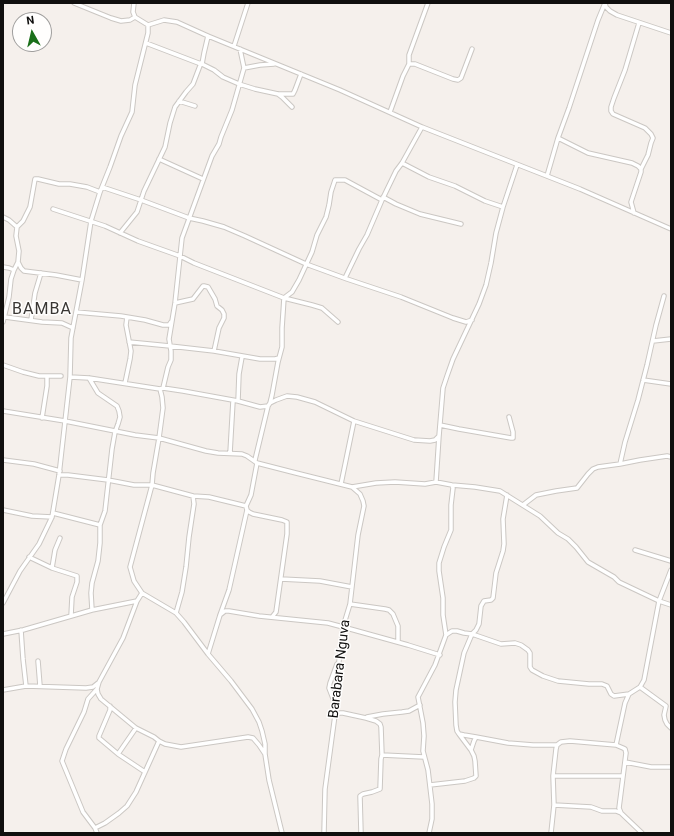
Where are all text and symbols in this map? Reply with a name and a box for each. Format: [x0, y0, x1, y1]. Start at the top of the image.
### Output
north arrow [12, 12, 52, 52]
text: N [26, 14, 35, 28]
district label: BAMBA [12, 300, 72, 320]
street label: Barabara Nguva [326, 619, 354, 719]

